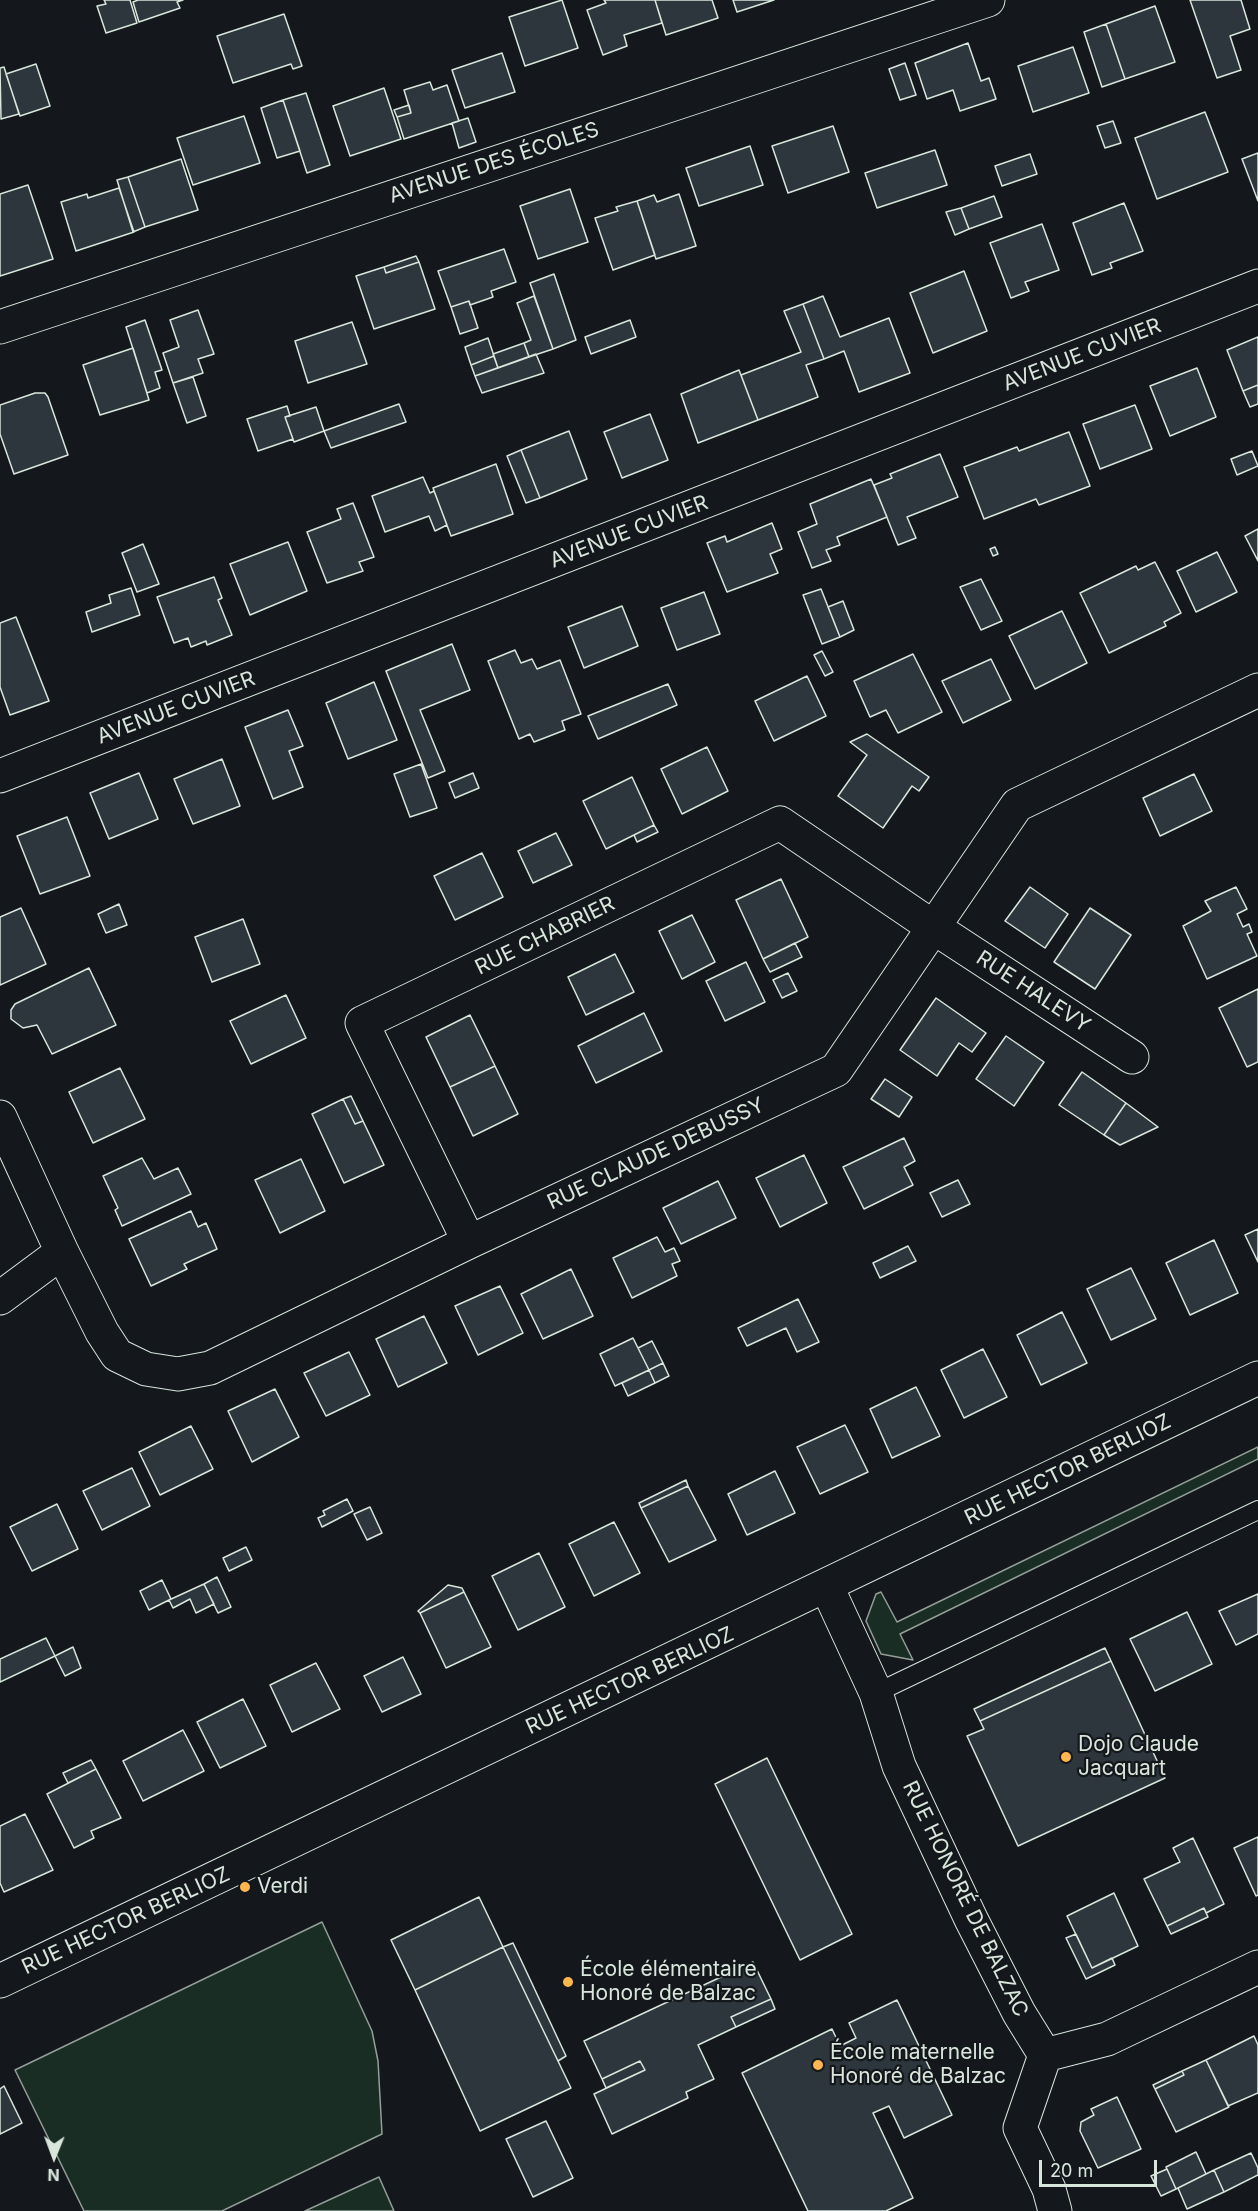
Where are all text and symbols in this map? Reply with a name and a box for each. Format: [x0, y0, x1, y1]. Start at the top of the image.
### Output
street label: AVENUE DES ÉCOLES [386, 117, 602, 209]
street label: AVENUE CUVIER [999, 313, 1165, 397]
street label: AVENUE CUVIER [546, 490, 712, 574]
street label: AVENUE CUVIER [93, 666, 259, 750]
street label: RUE CHABRIER [471, 891, 619, 981]
street label: RUE HALEVY [971, 946, 1095, 1038]
street label: RUE CLAUDE DEBUSSY [543, 1093, 769, 1215]
street label: RUE HECTOR BERLIOZ [961, 1409, 1175, 1531]
street label: RUE HECTOR BERLIOZ [522, 1622, 738, 1740]
place label: Dojo Claude Jacquart [1078, 1732, 1199, 1782]
marker: Dojo Claude Jacquart [1059, 1750, 1073, 1764]
street label: RUE HONORÉ DE BALZAC [897, 1777, 1033, 2021]
street label: RUE HECTOR BERLIOZ [18, 1862, 234, 1980]
place label: Verdi [257, 1874, 308, 1900]
marker: Verdi [238, 1880, 252, 1894]
place label: École élémentaire Honoré de Balzac [580, 1957, 757, 2007]
marker: École élémentaire Honoré de Balzac [561, 1975, 575, 1989]
place label: École maternelle Honoré de Balzac [830, 2040, 1006, 2090]
marker: École maternelle Honoré de Balzac [811, 2058, 825, 2072]
north arrow [24, 2127, 84, 2187]
scale bar [1042, 2148, 1160, 2186]
text: 20 m [1050, 2160, 1093, 2181]
text: N [47, 2165, 60, 2185]

